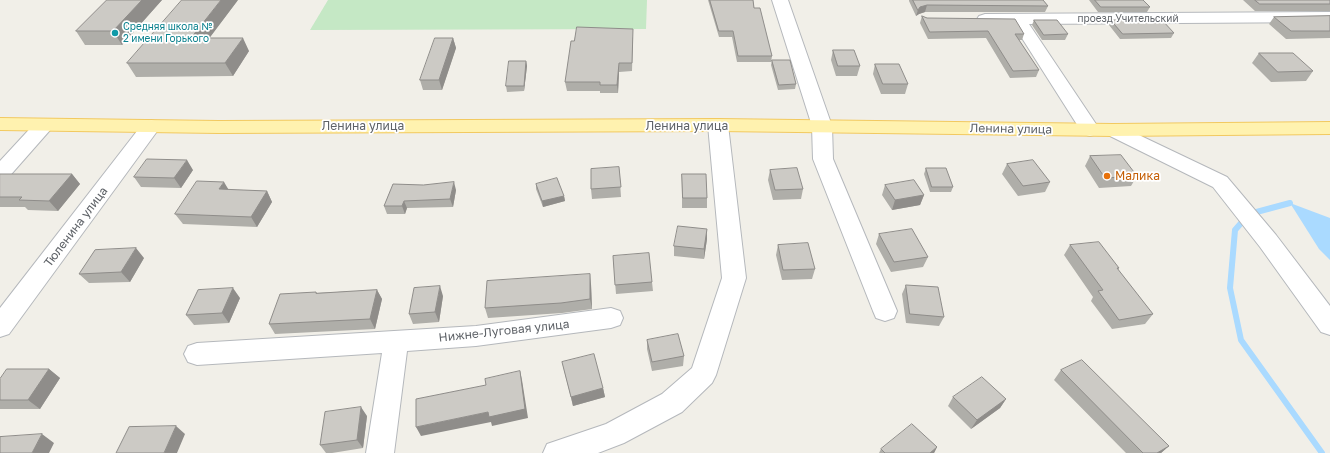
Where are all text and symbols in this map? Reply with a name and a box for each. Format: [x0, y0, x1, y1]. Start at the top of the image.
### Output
street label: проезд Учительский [1078, 13, 1178, 25]
place label: Средняя школа № 2 имени Горького [123, 21, 212, 44]
marker: Средняя школа № 2 имени Горького [110, 28, 120, 38]
street label: Ленина улица [322, 119, 404, 133]
street label: Ленина улица [646, 119, 728, 133]
street label: Ленина улица [970, 121, 1052, 137]
place label: Малика [1115, 169, 1160, 183]
marker: Малика [1102, 171, 1112, 181]
street label: Тюленина улица [41, 184, 111, 270]
street label: Нижне-Луговая улица [438, 317, 570, 345]

